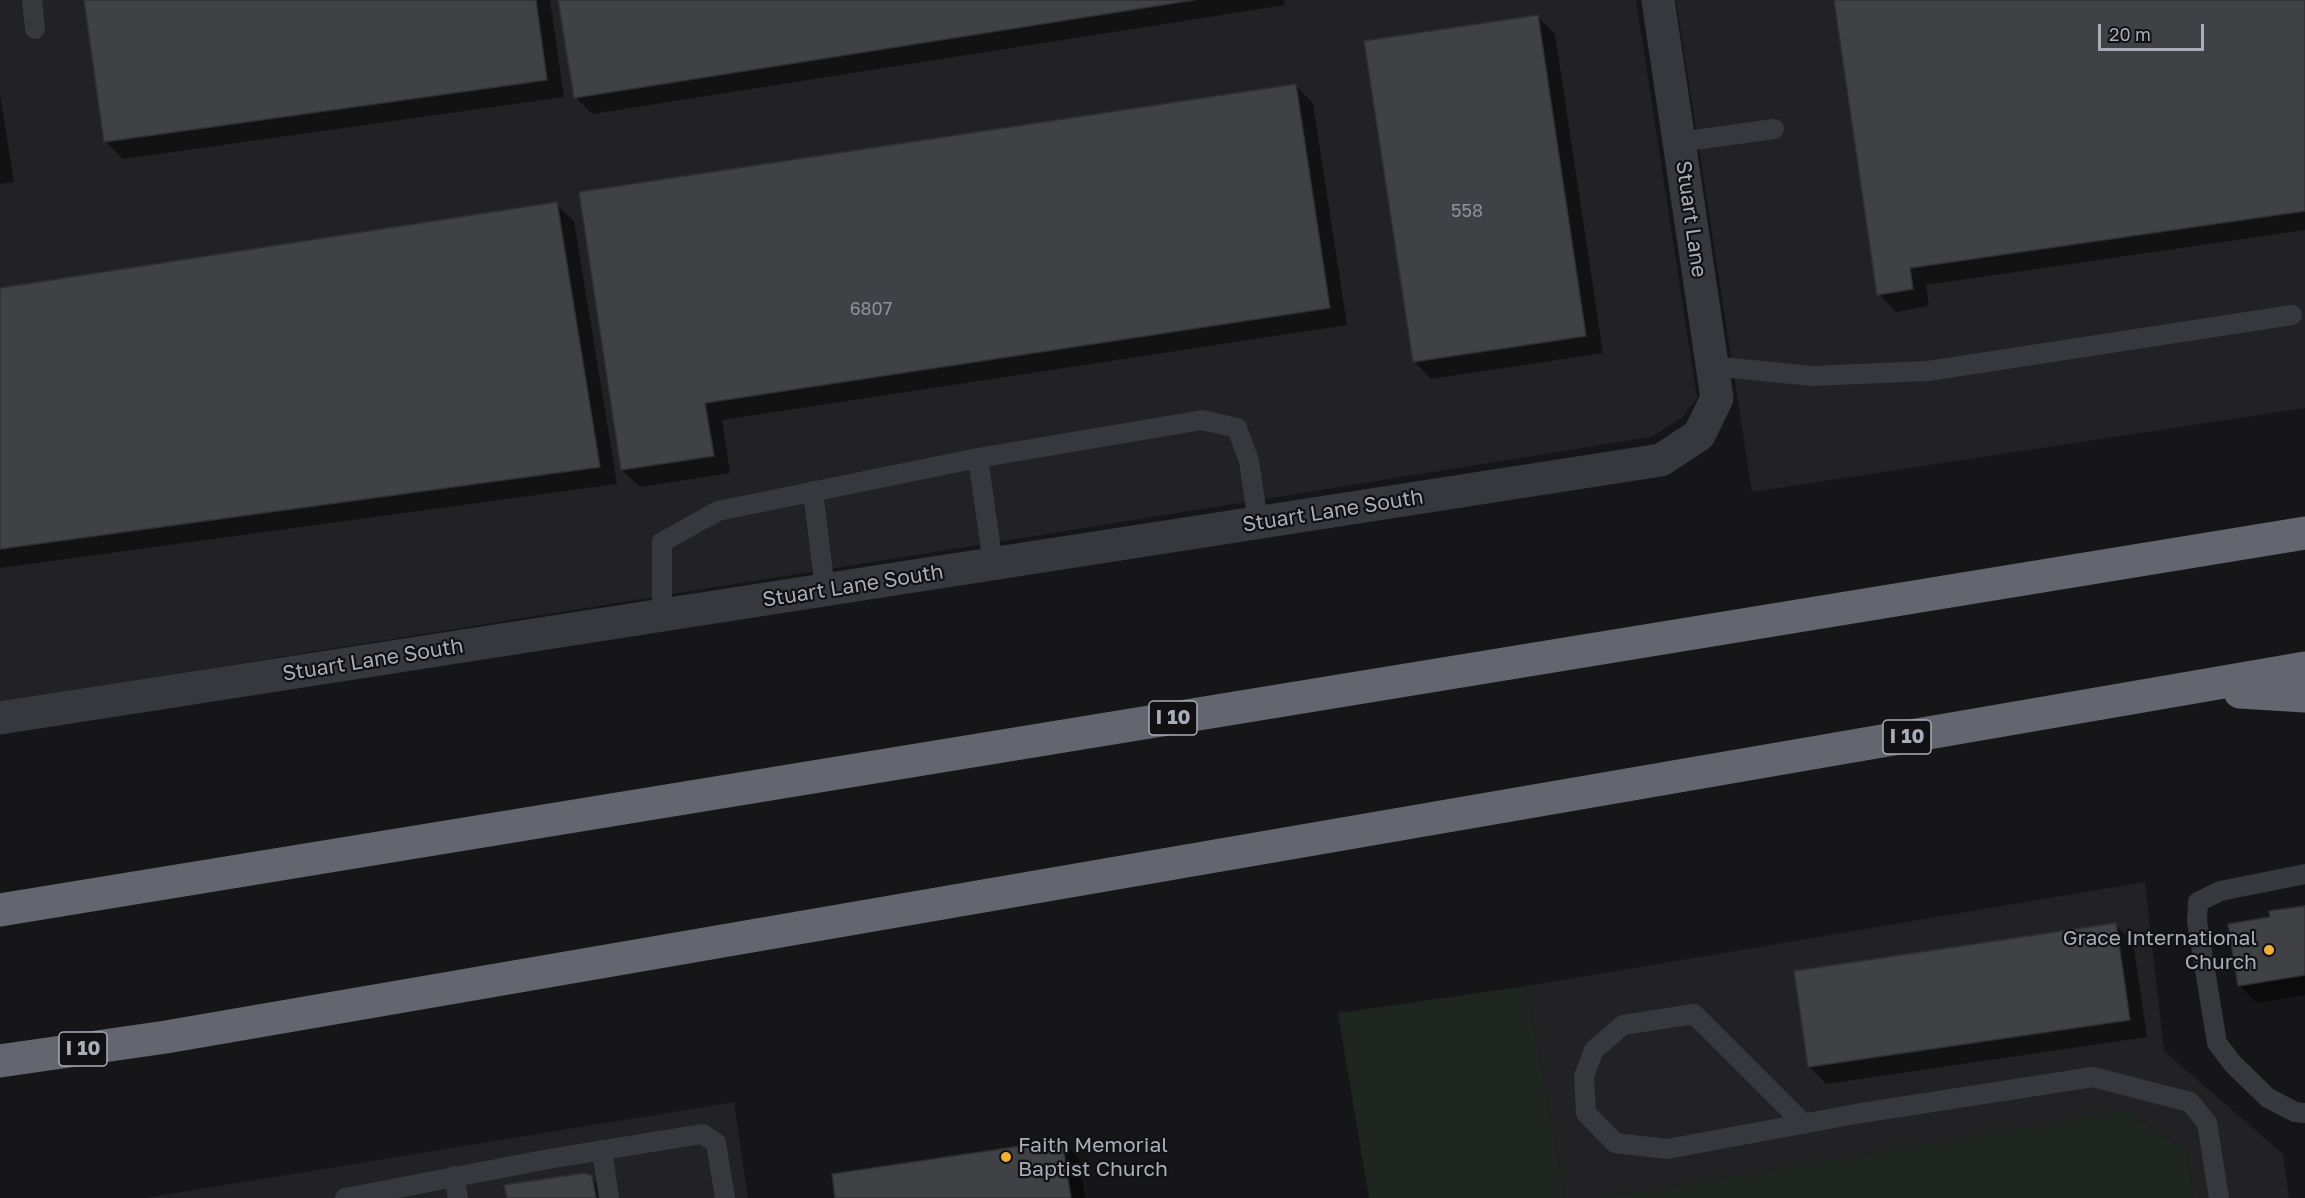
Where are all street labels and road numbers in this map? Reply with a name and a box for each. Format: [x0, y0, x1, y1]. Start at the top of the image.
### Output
street label: Stuart Lane [1670, 159, 1712, 279]
street label: Stuart Lane South [1241, 484, 1425, 538]
street label: Stuart Lane South [761, 559, 945, 613]
street label: Stuart Lane South [281, 633, 465, 687]
road number: I 10 [1149, 701, 1197, 735]
road number: I 10 [1883, 720, 1931, 754]
road number: I 10 [59, 1032, 107, 1066]

